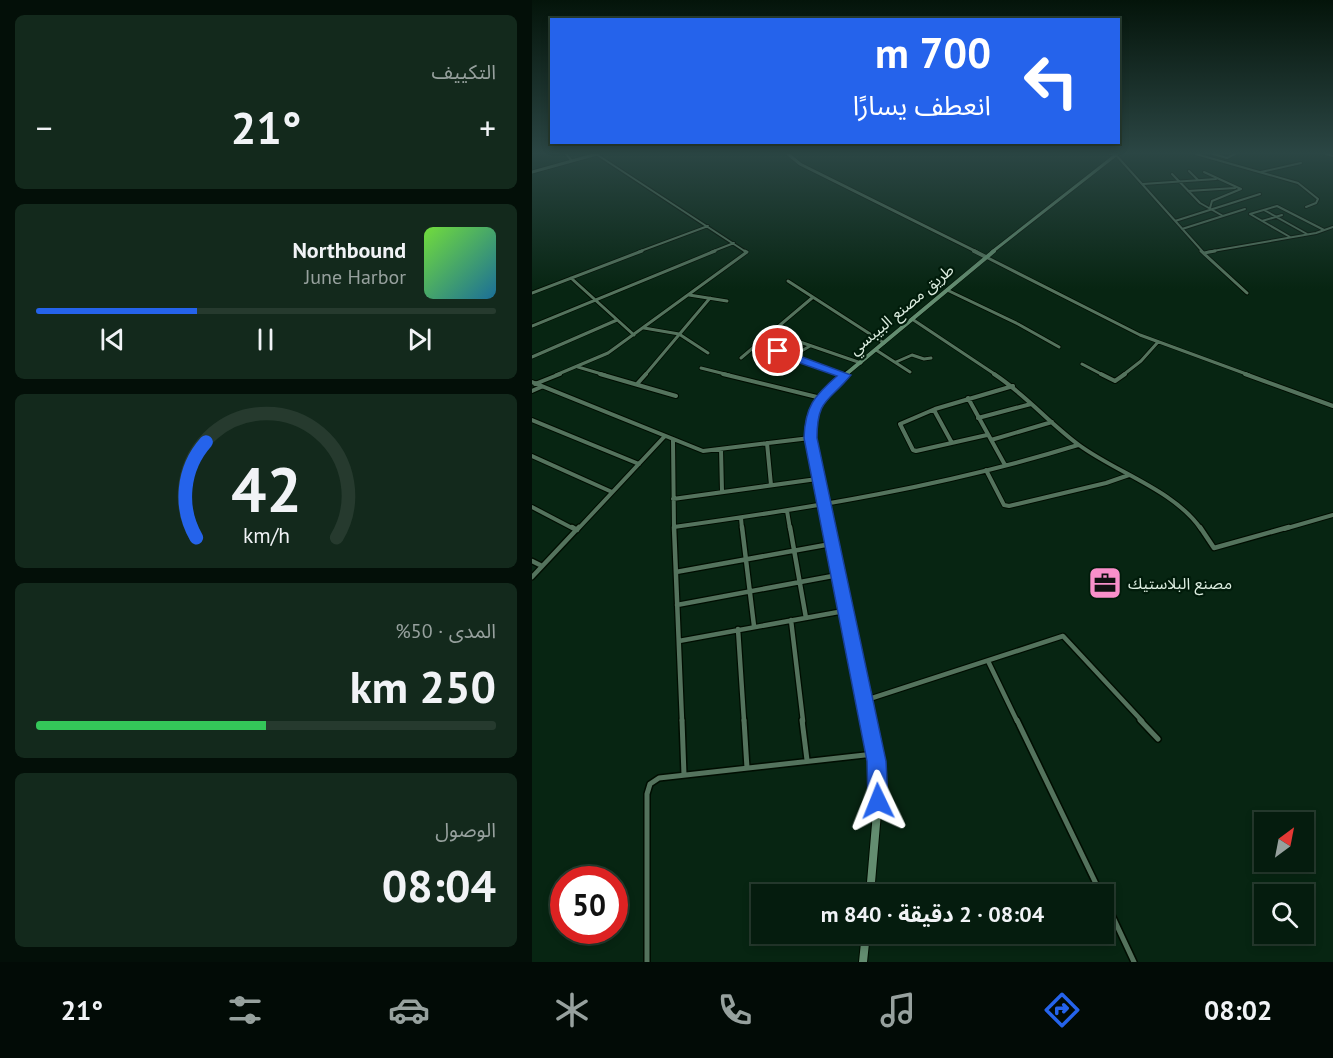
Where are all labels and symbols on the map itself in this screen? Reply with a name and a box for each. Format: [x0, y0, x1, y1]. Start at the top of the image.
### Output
street label: طريق مصنع البيبسي [844, 259, 960, 361]
pin [752, 325, 803, 376]
office icon: مصنع البلاستيك [1087, 565, 1123, 601]
place label: مصنع البلاستيك [1128, 573, 1232, 596]
position arrow [846, 769, 910, 833]
north arrow [1254, 812, 1314, 872]
speed limit sign: 50 [550, 866, 628, 944]

